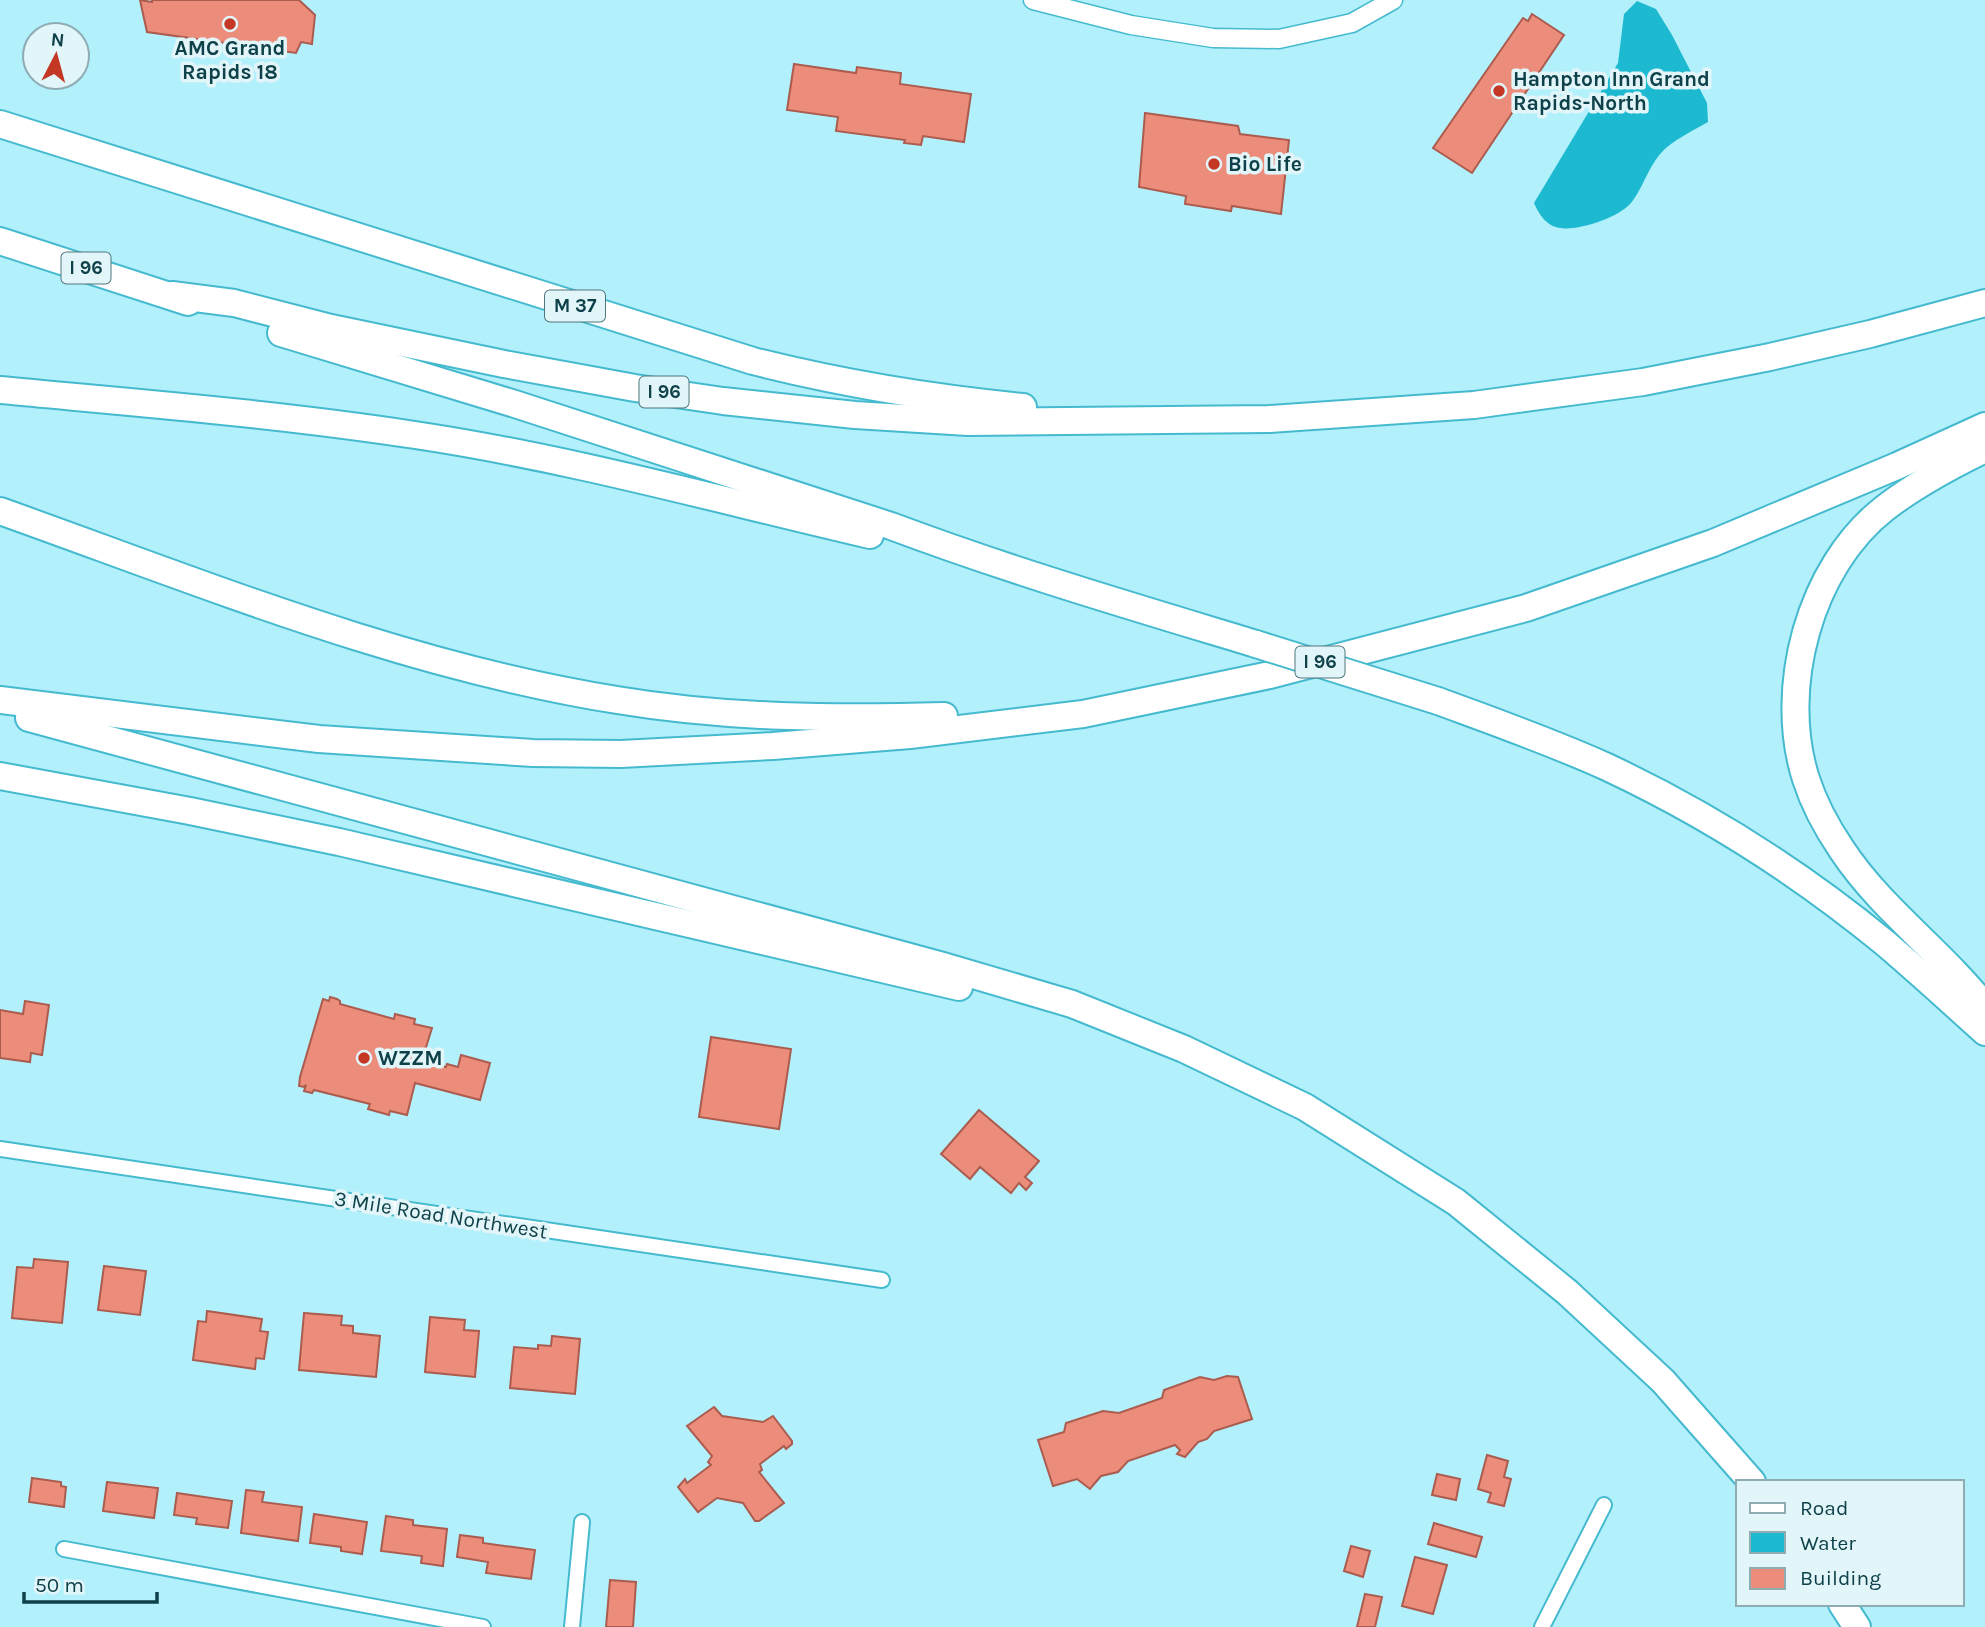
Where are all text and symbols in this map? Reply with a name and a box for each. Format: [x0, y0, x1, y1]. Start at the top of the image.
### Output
marker: AMC Grand Rapids 18 [222, 16, 238, 32]
north arrow [21, 21, 91, 91]
text: N [50, 28, 66, 52]
place label: AMC Grand Rapids 18 [175, 36, 285, 84]
place label: Hampton Inn Grand Rapids-North [1513, 67, 1710, 115]
marker: Hampton Inn Grand Rapids-North [1491, 83, 1507, 99]
place label: Bio Life [1228, 152, 1302, 176]
marker: Bio Life [1206, 156, 1222, 172]
road number: I 96 [62, 252, 110, 284]
road number: M 37 [545, 290, 605, 322]
road number: I 96 [640, 376, 688, 408]
road number: I 96 [1296, 646, 1344, 678]
place label: WZZM [378, 1046, 443, 1070]
marker: WZZM [356, 1050, 372, 1066]
street label: 3 Mile Road Northwest [333, 1186, 549, 1244]
legend [1736, 1480, 1964, 1606]
text: Road [1800, 1496, 1848, 1520]
text: Water [1800, 1531, 1856, 1555]
scale bar [24, 1560, 158, 1604]
text: Building [1800, 1566, 1881, 1590]
text: 50 m [35, 1573, 84, 1597]

